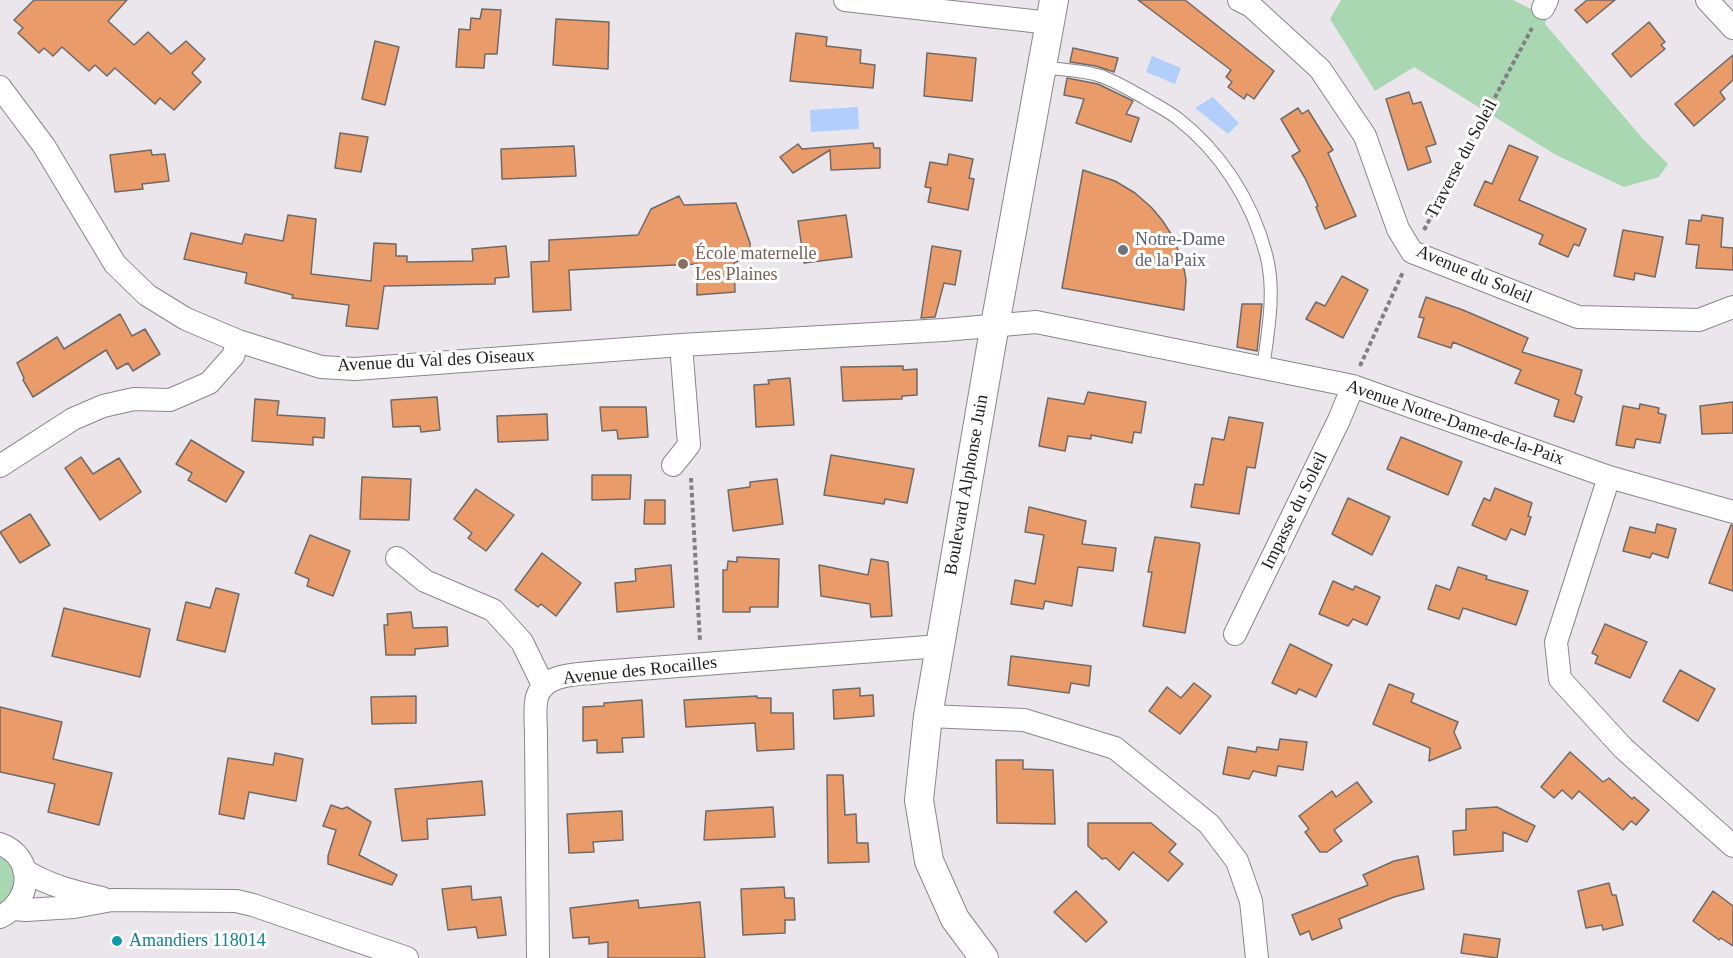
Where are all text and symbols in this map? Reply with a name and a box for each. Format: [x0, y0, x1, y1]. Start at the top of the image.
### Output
street label: Traverse du Soleil [1422, 96, 1502, 222]
place label: Notre-Dame de la Paix [1135, 229, 1225, 272]
street label: Avenue du Soleil [1413, 241, 1535, 309]
place label: École maternelle Les Plaines [695, 243, 816, 286]
marker: Notre-Dame de la Paix [1116, 243, 1130, 257]
marker: École maternelle Les Plaines [676, 257, 690, 271]
street label: Avenue du Val des Oiseaux [337, 345, 535, 377]
street label: Avenue Notre-Dame-de-la-Paix [1343, 376, 1567, 470]
street label: Boulevard Alphonse Juin [940, 393, 994, 577]
street label: Impasse du Soleil [1257, 449, 1333, 573]
street label: Avenue des Rocailles [562, 652, 718, 690]
place label: Amandiers 118014 [129, 930, 266, 952]
marker: Amandiers 118014 [110, 934, 124, 948]

